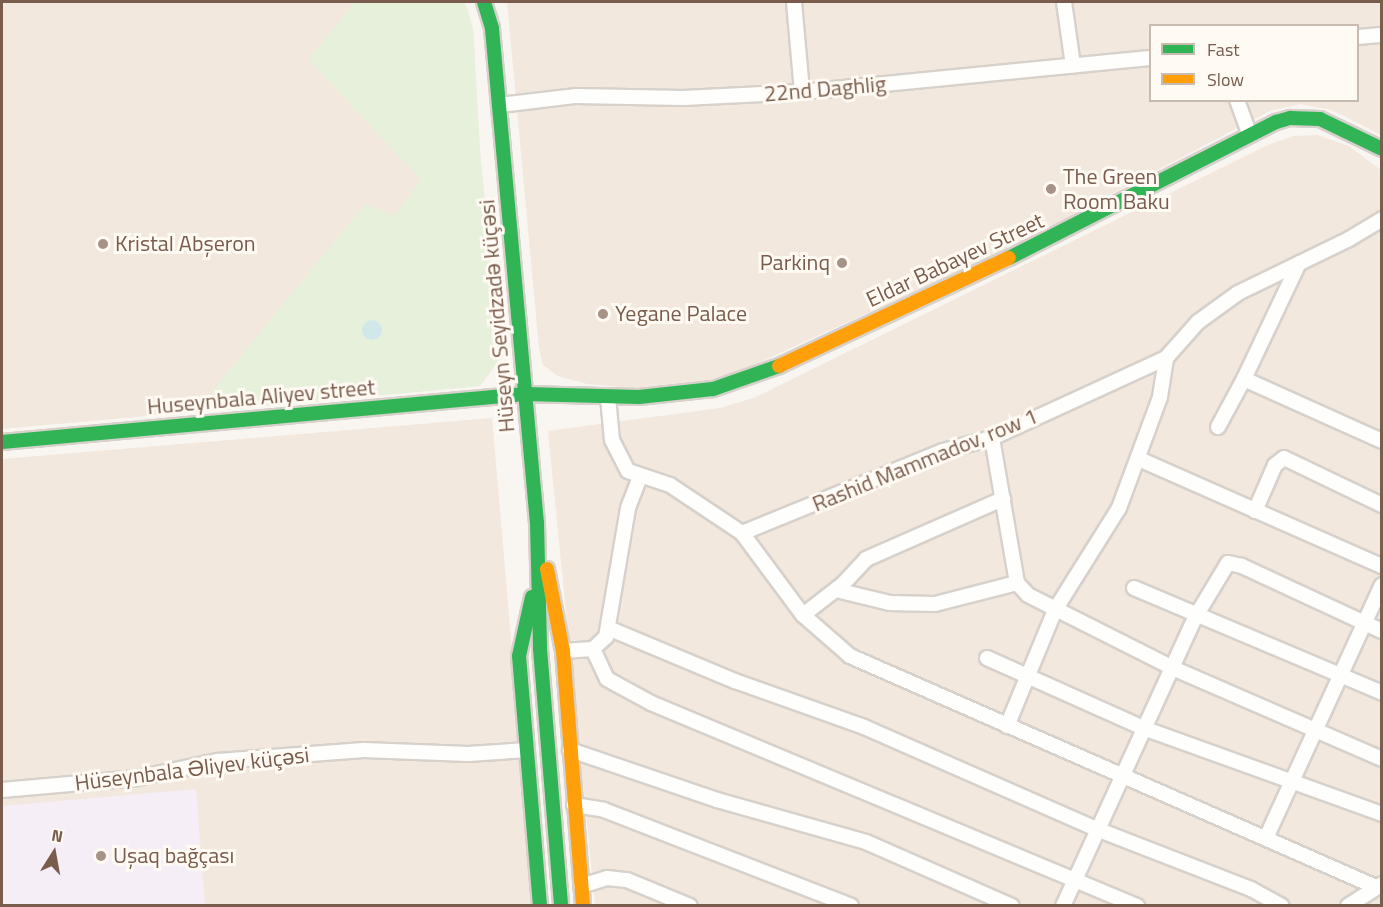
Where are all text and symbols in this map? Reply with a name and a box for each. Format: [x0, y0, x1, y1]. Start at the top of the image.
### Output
legend [1149, 24, 1359, 102]
text: Fast [1207, 36, 1240, 63]
text: Slow [1207, 66, 1244, 93]
street label: 22nd Daghlig [763, 71, 887, 107]
place label: The Green Room Baku [1063, 163, 1170, 214]
marker: The Green Room Baku [1044, 182, 1058, 196]
street label: Hüseyn Seyidzadə küçəsi [474, 198, 520, 434]
street label: Eldar Babayev Street [862, 207, 1048, 313]
place label: Kristal Abşeron [115, 231, 256, 257]
marker: Kristal Abşeron [96, 237, 110, 251]
place label: Parkinq [760, 250, 830, 276]
marker: Parkinq [835, 256, 849, 270]
place label: Yegane Palace [615, 301, 747, 327]
marker: Yegane Palace [596, 307, 610, 321]
street label: Huseynbala Aliyev street [146, 374, 376, 420]
street label: Rashid Mammadov, row 1 [808, 403, 1042, 517]
street label: Hüseynbala Əliyev küçəsi [73, 742, 311, 796]
text: N [50, 822, 65, 848]
north arrow [24, 823, 84, 883]
place label: Uşaq bağçası [113, 843, 234, 869]
marker: Uşaq bağçası [94, 849, 108, 863]

